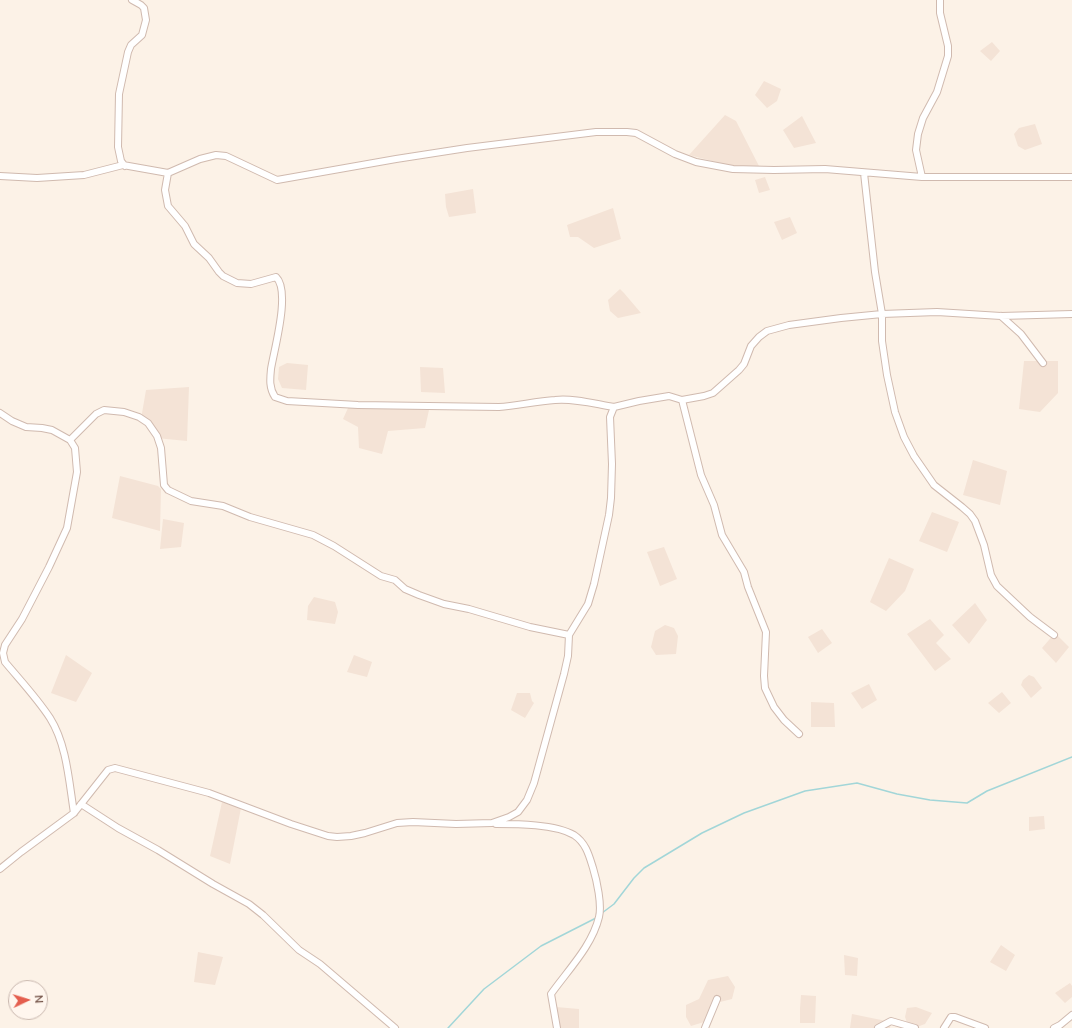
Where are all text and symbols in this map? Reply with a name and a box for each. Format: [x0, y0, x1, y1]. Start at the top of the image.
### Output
north arrow [8, 980, 48, 1020]
text: N [32, 995, 46, 1004]

